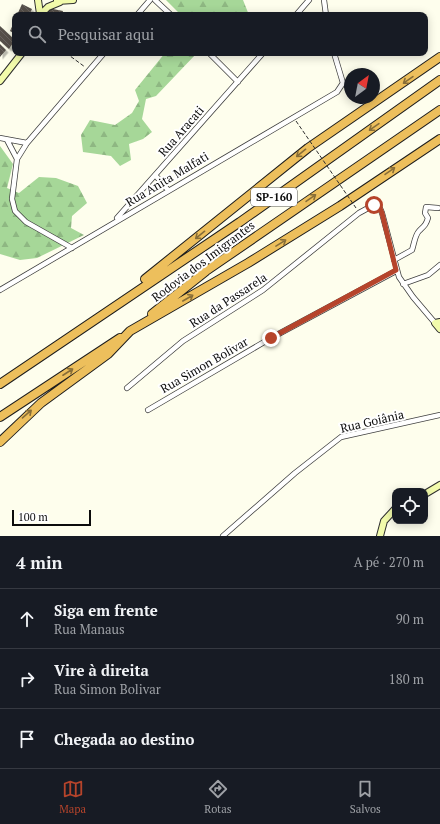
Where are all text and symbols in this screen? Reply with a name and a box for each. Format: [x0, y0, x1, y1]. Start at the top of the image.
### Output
search box [12, 12, 428, 56]
icon: search [26, 23, 48, 45]
text: Pesquisar aqui [58, 24, 154, 44]
north arrow [344, 68, 380, 104]
one-way arrow [403, 76, 414, 84]
street label: Rua Aracati [155, 102, 207, 159]
one-way arrow [368, 123, 379, 131]
street label: Rua Anita Malfati [123, 148, 211, 210]
one-way arrow [296, 149, 306, 158]
one-way arrow [384, 167, 395, 175]
road number: SP-160 [251, 188, 297, 206]
one-way arrow [305, 194, 316, 202]
route start [365, 196, 383, 214]
street label: Rodovia dos Imigrantes [148, 217, 258, 305]
one-way arrow [194, 231, 205, 239]
one-way arrow [275, 238, 287, 246]
street label: Rua da Passarela [187, 269, 269, 331]
one-way arrow [182, 293, 194, 301]
route end [262, 329, 280, 347]
street label: Rua Simon Bolivar [158, 334, 251, 396]
one-way arrow [62, 368, 73, 376]
street label: Rua Goiânia [339, 406, 405, 436]
one-way arrow [22, 410, 33, 419]
map controls [392, 488, 428, 524]
button: locate [392, 488, 428, 524]
scale bar [12, 508, 91, 527]
text: 100 m [18, 510, 48, 524]
text: 4 min [16, 551, 63, 574]
text: A pé · 270 m [354, 553, 424, 571]
text: Siga em frente [54, 600, 158, 620]
icon: ahead [16, 608, 38, 630]
text: 90 m [396, 610, 424, 628]
text: Rua Manaus [54, 620, 125, 638]
text: Vire à direita [54, 660, 149, 680]
icon: right [16, 668, 38, 690]
text: 180 m [389, 670, 424, 688]
text: Rua Simon Bolivar [54, 680, 161, 698]
icon: arrive [16, 728, 38, 750]
text: Chegada ao destino [54, 729, 194, 749]
tab: Mapa [59, 778, 86, 816]
tab: Rotas [204, 778, 232, 816]
tab: Salvos [350, 778, 381, 816]

